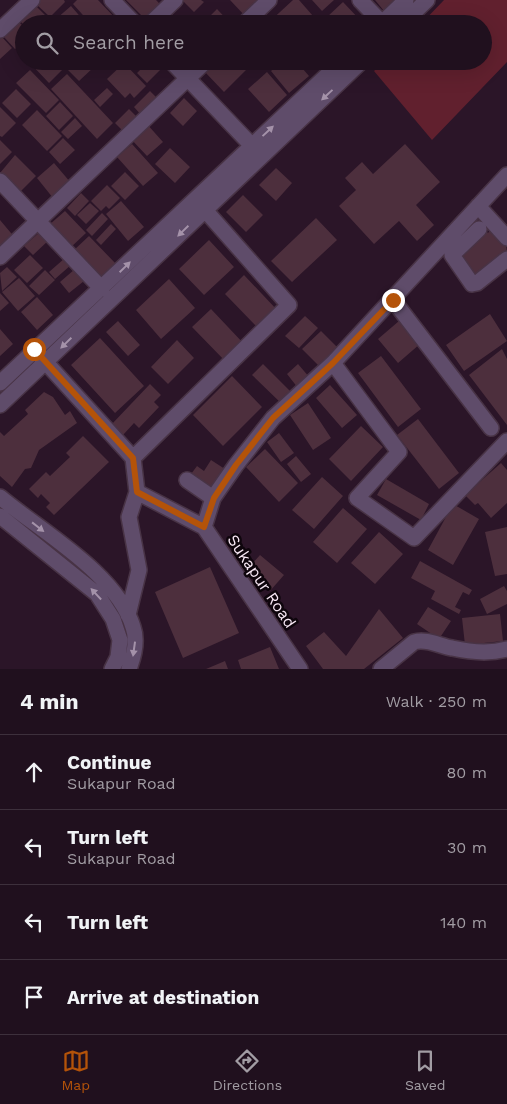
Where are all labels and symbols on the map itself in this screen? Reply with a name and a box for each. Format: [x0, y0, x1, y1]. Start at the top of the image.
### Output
one-way arrow [321, 89, 333, 101]
one-way arrow [262, 125, 274, 137]
one-way arrow [178, 225, 190, 237]
one-way arrow [119, 261, 131, 273]
route end [382, 289, 405, 312]
one-way arrow [60, 337, 72, 349]
route start [23, 338, 46, 361]
one-way arrow [31, 522, 44, 533]
street label: Sukapur Road [223, 531, 300, 632]
one-way arrow [90, 587, 101, 600]
one-way arrow [129, 642, 137, 658]

